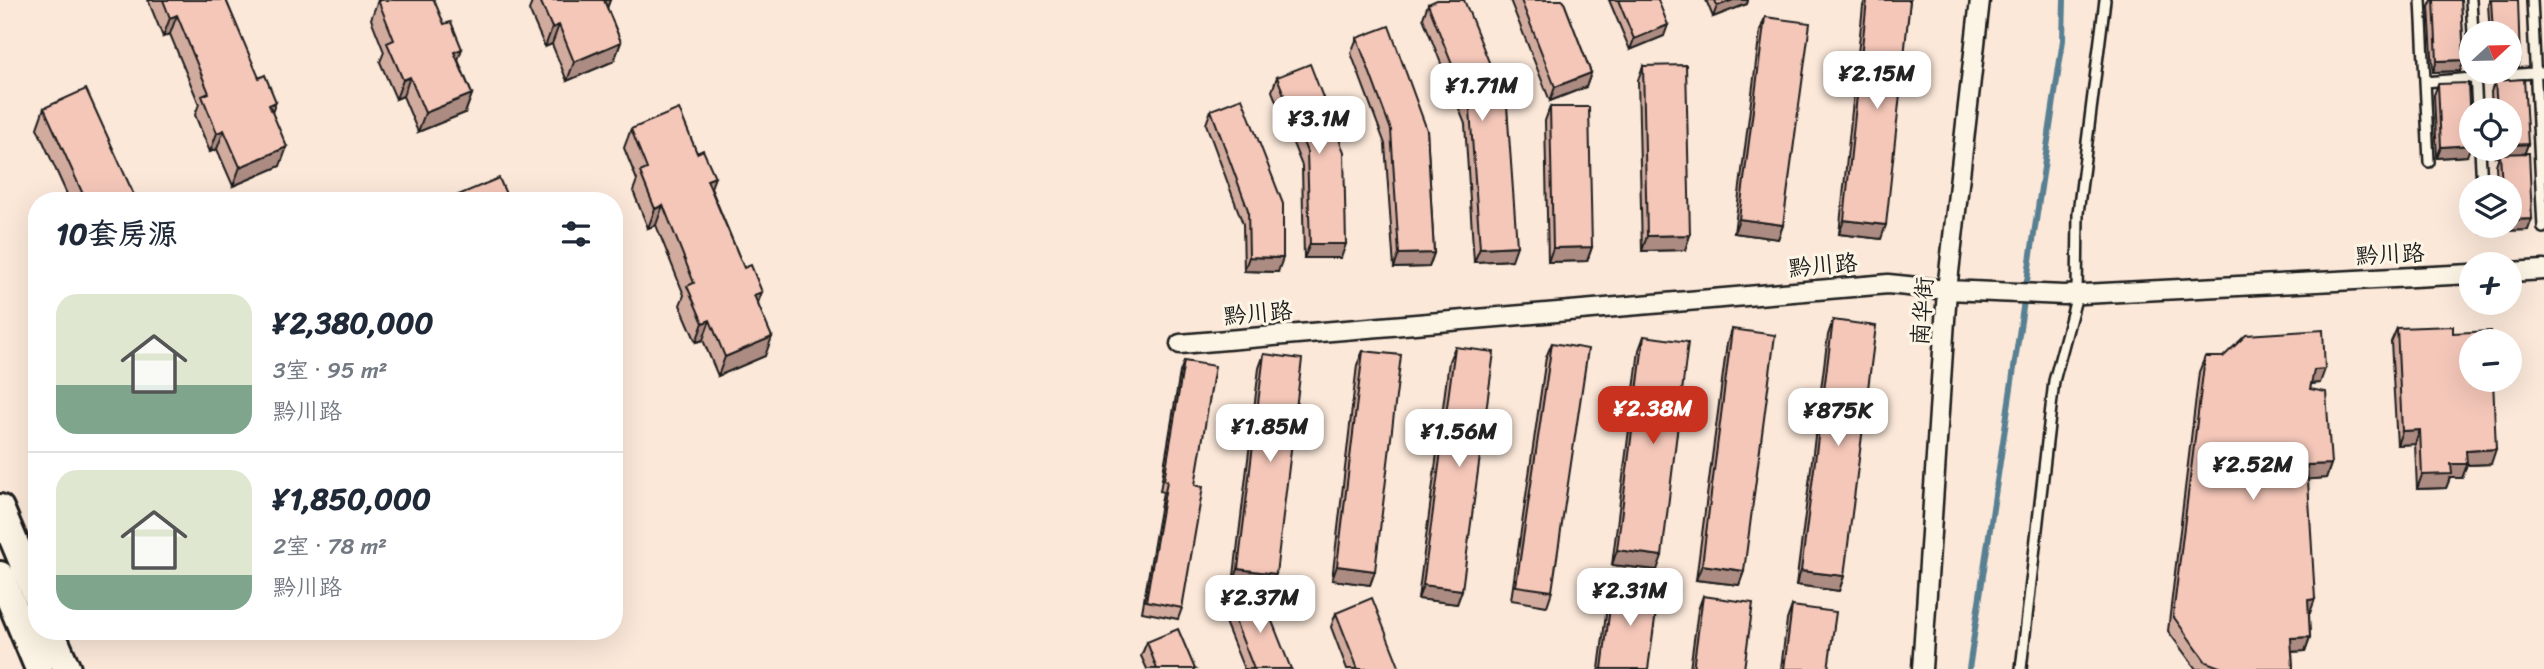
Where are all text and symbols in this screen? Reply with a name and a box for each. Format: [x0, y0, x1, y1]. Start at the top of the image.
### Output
north arrow [2459, 21, 2522, 84]
map controls [2459, 21, 2522, 392]
pin: ¥2.15M [1820, 52, 1934, 111]
text: ¥2.15M [1839, 53, 1915, 94]
pin: ¥1.71M [1425, 64, 1539, 123]
text: ¥1.71M [1446, 65, 1518, 106]
pin: ¥3.1M [1270, 96, 1368, 156]
text: ¥3.1M [1289, 98, 1349, 139]
button: locate [2459, 98, 2522, 161]
button: layers [2459, 175, 2522, 238]
text: 10套房源 [56, 207, 178, 261]
icon: filters [557, 215, 595, 253]
street label: 黔川路 [2355, 232, 2426, 277]
street label: 黔川路 [1787, 242, 1859, 289]
button: + [2459, 252, 2522, 315]
street label: 南华街 [1900, 275, 1945, 347]
street label: 黔川路 [1222, 290, 1294, 337]
text: ¥2,380,000 [273, 296, 434, 350]
icon: home [112, 322, 196, 406]
button: − [2459, 329, 2522, 392]
text: 3室 · 95 m² [273, 350, 388, 391]
pin: ¥2.38M [1596, 386, 1710, 446]
text: ¥2.38M [1614, 388, 1692, 429]
pin: ¥875K [1789, 388, 1887, 448]
text: ¥875K [1804, 390, 1872, 431]
text: 黔川路 [273, 391, 342, 432]
pin: ¥1.85M [1213, 405, 1327, 464]
text: ¥1.85M [1232, 406, 1308, 447]
pin: ¥1.56M [1402, 410, 1516, 469]
text: ¥1.56M [1421, 411, 1497, 452]
pin: ¥2.52M [2196, 442, 2310, 502]
text: ¥2.52M [2213, 444, 2293, 485]
text: ¥1,850,000 [273, 472, 431, 526]
icon: home [112, 498, 196, 582]
text: 2室 · 78 m² [273, 526, 387, 567]
text: 黔川路 [273, 567, 342, 608]
pin: ¥2.31M [1573, 568, 1687, 628]
text: ¥2.31M [1593, 570, 1667, 611]
pin: ¥2.37M [1203, 576, 1317, 635]
text: ¥2.37M [1221, 577, 1299, 618]

